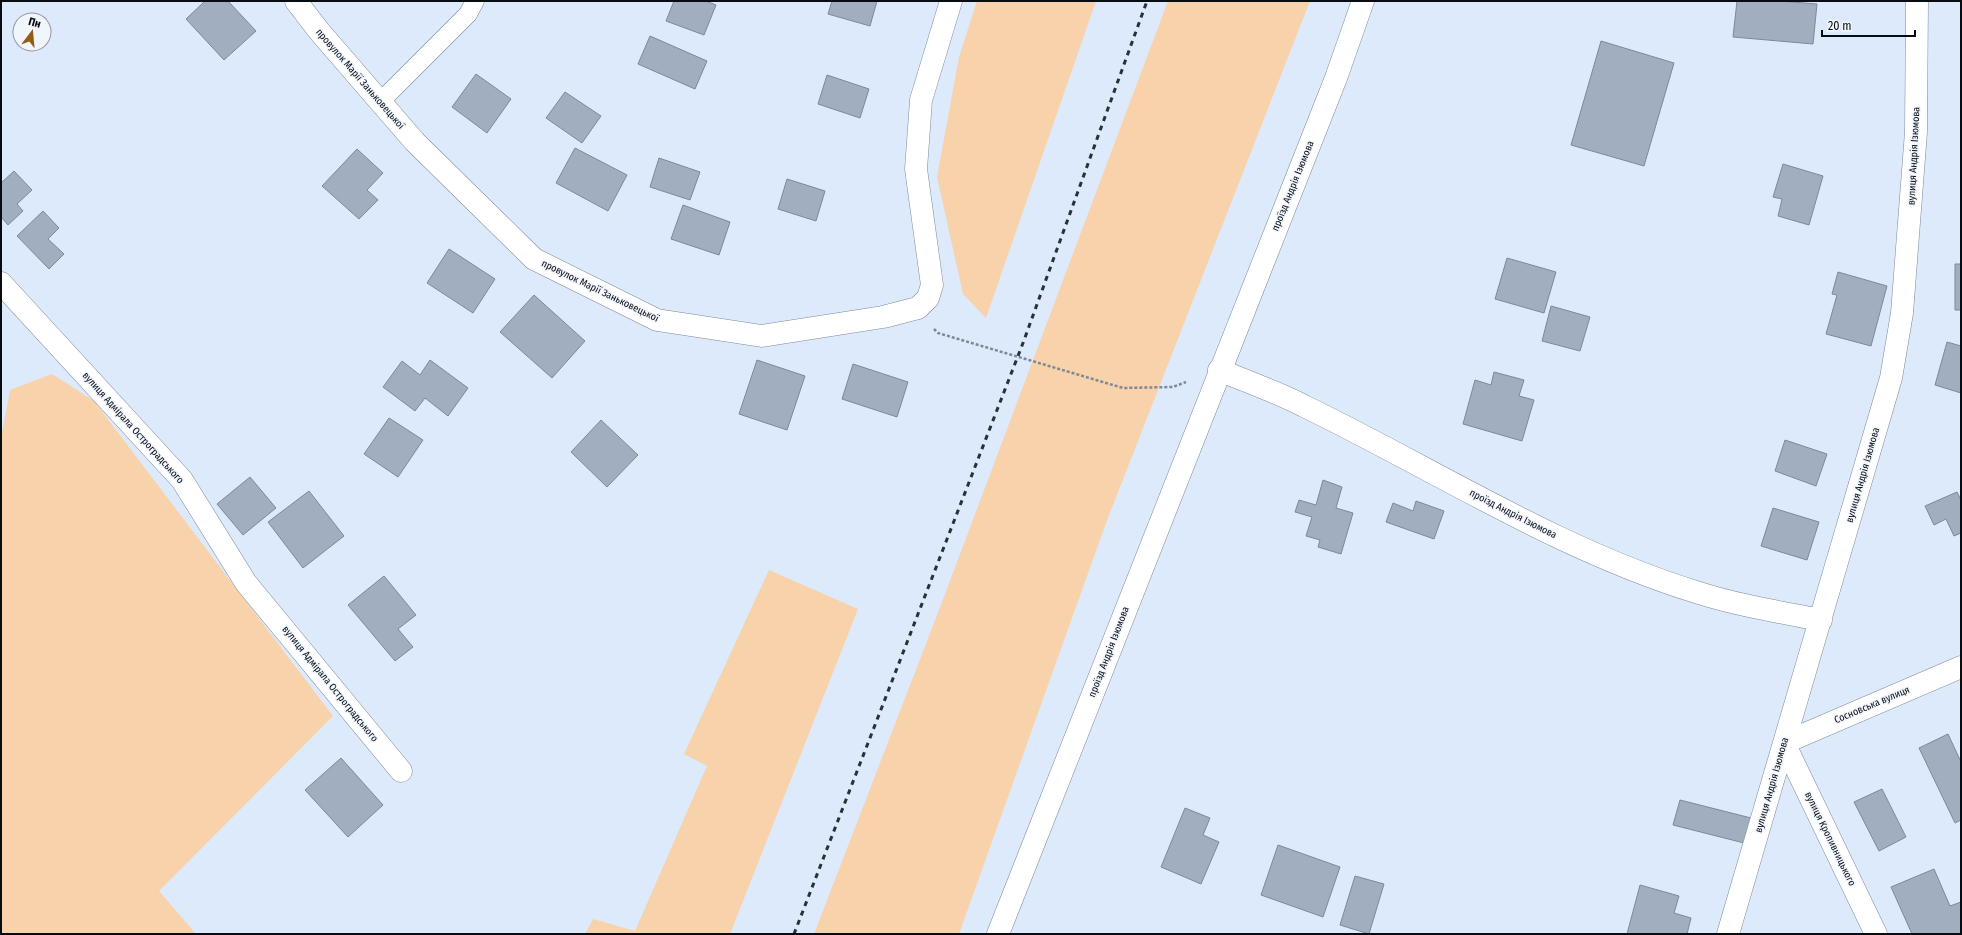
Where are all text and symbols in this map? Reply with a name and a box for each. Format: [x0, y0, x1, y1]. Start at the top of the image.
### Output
north arrow [12, 12, 52, 52]
scale bar [1822, 12, 1915, 38]
text: Пн [27, 15, 43, 31]
text: 20 m [1828, 19, 1852, 33]
street label: провулок Марії Заньковецької [313, 26, 408, 132]
street label: вулиця Андрія Ізюмова [1904, 106, 1923, 205]
street label: проїзд Андрія Ізюмова [1268, 139, 1317, 233]
street label: провулок Марії Заньковецької [539, 256, 662, 325]
street label: вулиця Адмірала Остроградського [80, 369, 187, 486]
street label: вулиця Андрія Ізюмова [1843, 426, 1882, 524]
street label: проїзд Андрія Ізюмова [1467, 486, 1559, 541]
street label: проїзд Андрія Ізюмова [1085, 604, 1132, 699]
street label: вулиця Адмірала Остроградського [279, 623, 381, 744]
street label: Сосновська вулиця [1833, 684, 1912, 726]
street label: вулиця Андрія Ізюмова [1752, 736, 1791, 834]
street label: вулиця Кропивницького [1802, 790, 1858, 888]

